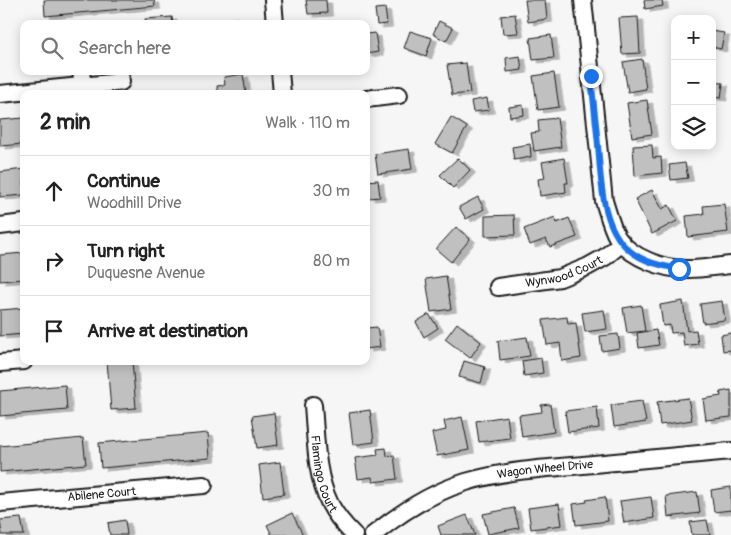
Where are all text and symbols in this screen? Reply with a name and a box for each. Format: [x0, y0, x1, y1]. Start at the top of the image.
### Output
map controls [671, 15, 716, 150]
button: + [671, 15, 716, 60]
search box [20, 20, 370, 75]
icon: search [38, 34, 66, 62]
text: Search here [78, 36, 171, 60]
button: − [671, 60, 716, 105]
route end [580, 65, 603, 88]
button: layers [671, 105, 716, 150]
text: 2 min [40, 109, 90, 136]
text: Walk · 110 m [265, 113, 350, 133]
text: Continue [87, 169, 160, 193]
icon: ahead [40, 177, 68, 205]
text: 30 m [312, 181, 350, 201]
text: Woodhill Drive [87, 193, 181, 213]
text: Turn right [87, 239, 165, 263]
icon: right [40, 247, 68, 275]
text: 80 m [313, 251, 350, 271]
street label: Wynwood Court [524, 253, 606, 291]
route start [668, 258, 691, 281]
text: Duquesne Avenue [87, 263, 205, 283]
icon: arrive [40, 317, 68, 345]
text: Arrive at destination [87, 319, 248, 343]
street label: Flamingo Court [307, 435, 340, 516]
street label: Wagon Wheel Drive [496, 457, 594, 482]
street label: Abilene Court [67, 484, 137, 505]

